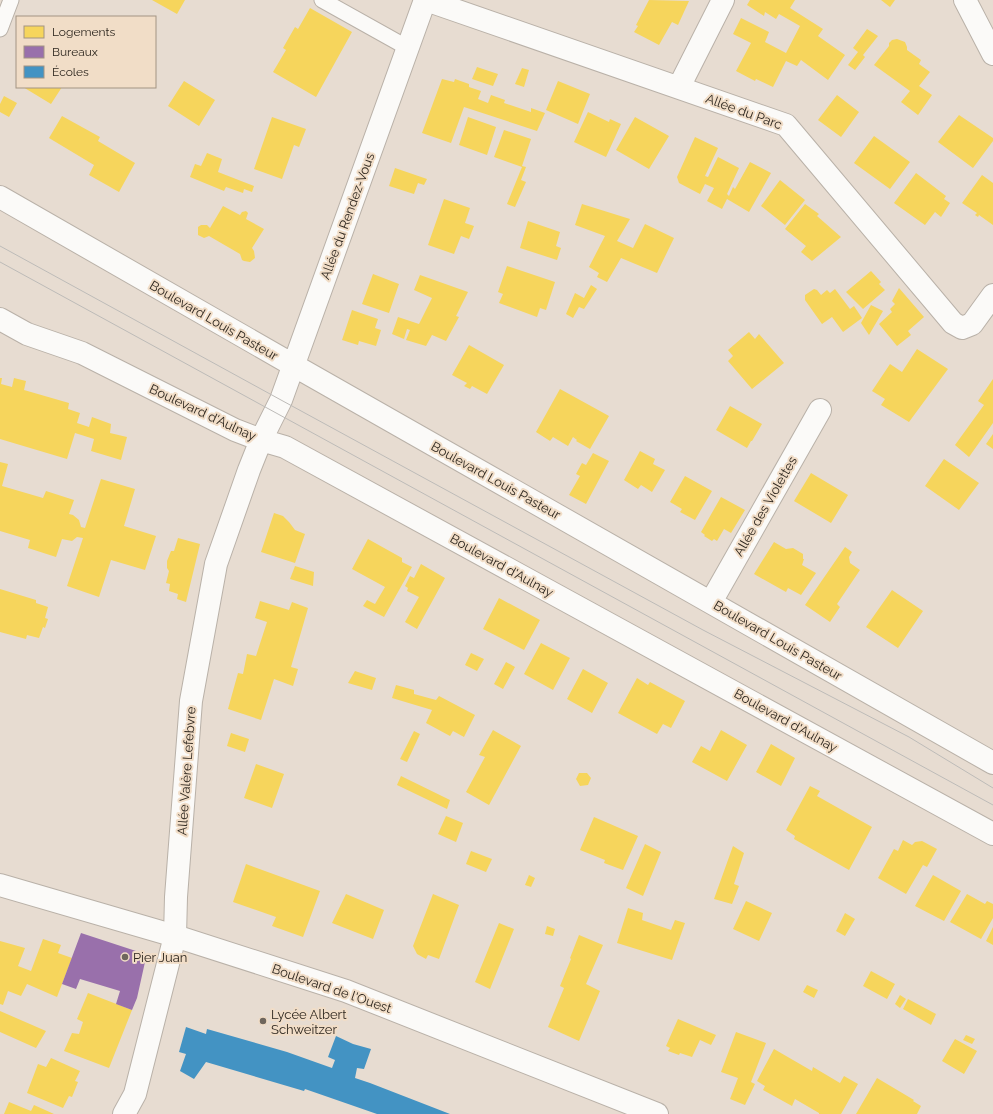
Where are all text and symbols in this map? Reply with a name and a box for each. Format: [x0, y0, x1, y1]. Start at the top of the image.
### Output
legend [16, 16, 156, 88]
text: Logements [52, 25, 115, 39]
text: Bureaux [52, 45, 98, 59]
text: Écoles [52, 65, 89, 79]
street label: Allée du Parc [704, 91, 784, 132]
street label: Allée du Rendez-Vous [318, 151, 377, 281]
street label: Boulevard Louis Pasteur [147, 278, 281, 364]
street label: Boulevard d'Aulnay [147, 381, 258, 444]
street label: Boulevard Louis Pasteur [428, 439, 563, 522]
street label: Allée des Violettes [731, 454, 800, 559]
street label: Boulevard d'Aulnay [447, 531, 556, 600]
street label: Boulevard Louis Pasteur [711, 598, 845, 684]
street label: Boulevard d'Aulnay [731, 686, 840, 755]
street label: Allée Valère Lefebvre [175, 706, 199, 836]
place label: Pier Juan [133, 950, 187, 965]
marker: Pier Juan [120, 952, 130, 962]
street label: Boulevard de l'Ouest [270, 961, 394, 1016]
place label: Lycée Albert Schweitzer [271, 1007, 347, 1037]
marker: Lycée Albert Schweitzer [258, 1016, 268, 1026]

